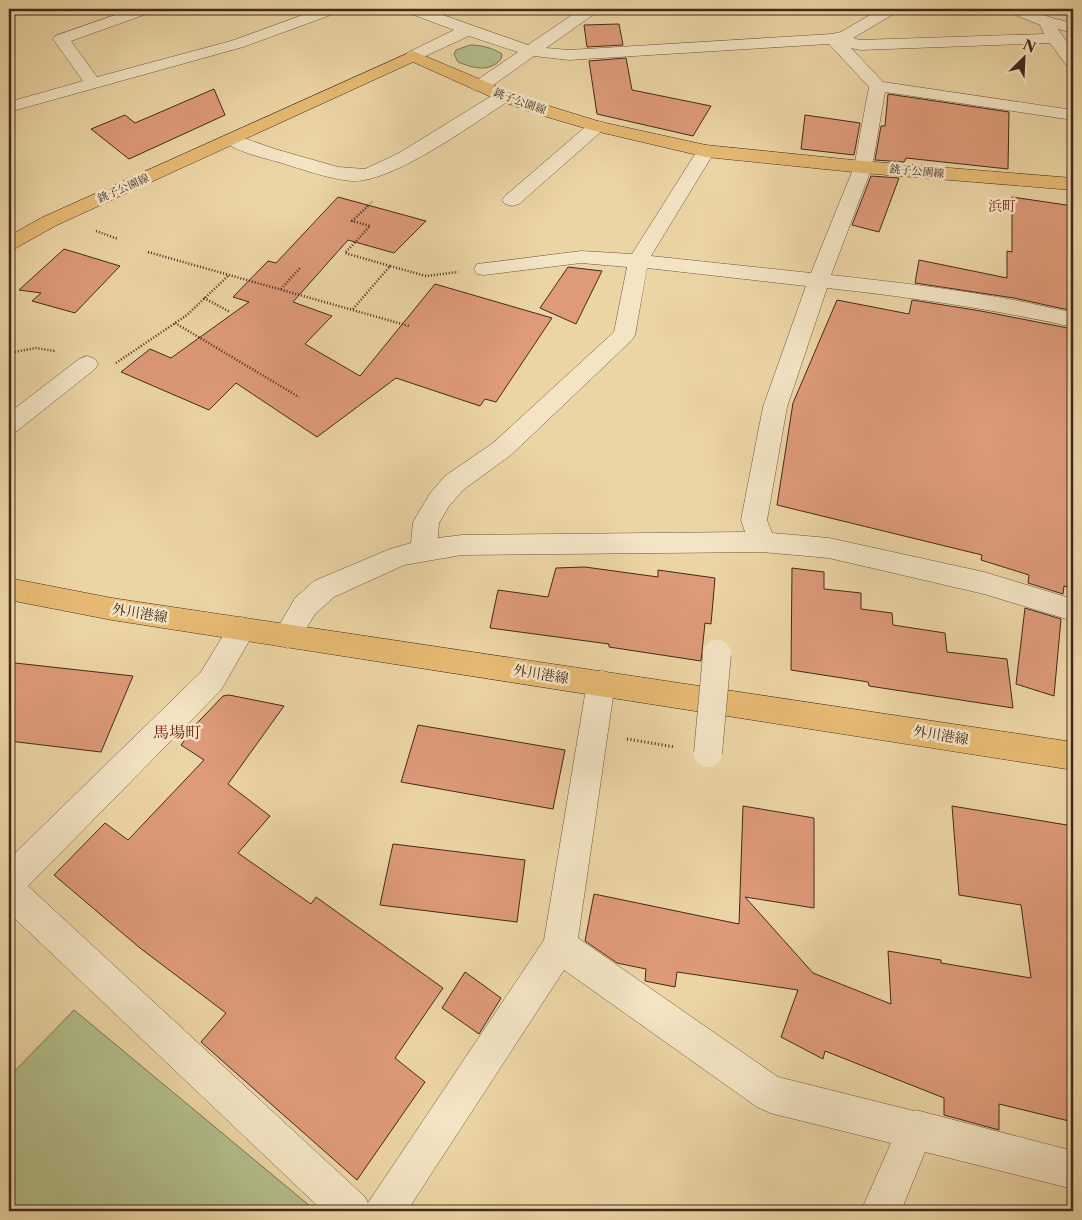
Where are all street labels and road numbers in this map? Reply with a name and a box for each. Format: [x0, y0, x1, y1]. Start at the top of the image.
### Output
street label: 銚子公園線 [492, 85, 548, 117]
street label: 銚子公園線 [889, 162, 945, 180]
street label: 銚子公園線 [95, 170, 151, 206]
street label: 外川港線 [111, 600, 169, 626]
street label: 外川港線 [512, 661, 570, 687]
street label: 外川港線 [912, 722, 970, 748]

